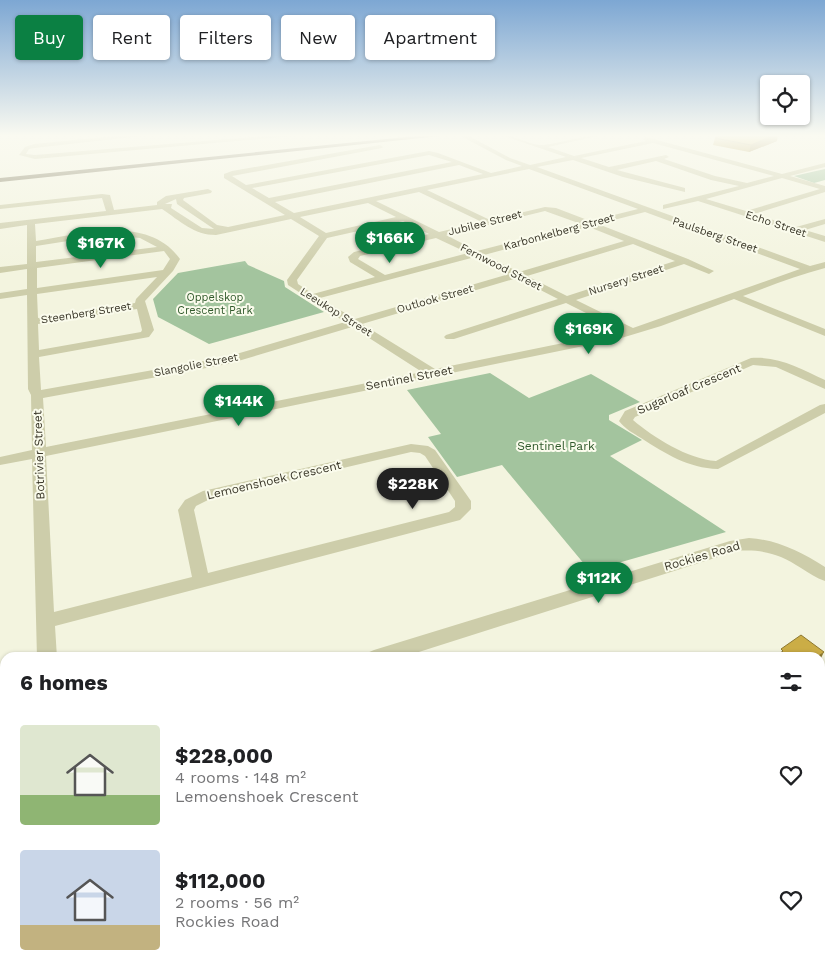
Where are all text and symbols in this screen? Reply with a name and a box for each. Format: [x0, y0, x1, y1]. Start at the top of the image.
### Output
chip: Buy [15, 15, 83, 60]
chip: Rent [93, 15, 170, 60]
chip: Filters [180, 15, 271, 60]
chip: New [281, 15, 355, 60]
chip: Apartment [365, 15, 495, 60]
map controls [760, 75, 810, 125]
button: locate [760, 75, 810, 125]
street label: Jubilee Street [447, 207, 524, 238]
street label: Echo Street [744, 208, 808, 240]
street label: Karbonkelberg Street [502, 211, 616, 253]
street label: Paulsberg Street [671, 214, 760, 256]
pin: $166K [355, 222, 425, 264]
pin: $167K [66, 226, 136, 269]
text: $166K [366, 228, 414, 247]
text: $167K [77, 233, 125, 252]
street label: Fernwood Street [458, 241, 544, 293]
street label: Nursery Street [587, 262, 665, 298]
street label: Outlook Street [395, 282, 475, 316]
street label: Leeukop Street [298, 285, 375, 340]
park label: Oppelskop Crescent Park [177, 291, 253, 317]
street label: Steenberg Street [40, 299, 133, 327]
pin: $169K [554, 312, 624, 355]
text: $169K [565, 319, 613, 338]
street label: Slangolie Street [153, 350, 240, 380]
street label: Sugarloaf Crescent [635, 361, 743, 417]
street label: Sentinel Street [364, 363, 454, 393]
pin: $144K [204, 384, 274, 427]
text: $144K [215, 391, 263, 410]
street label: Botrivier Street [30, 410, 48, 500]
park label: Sentinel Park [517, 439, 595, 453]
street label: Lemoenshoek Crescent [205, 458, 343, 502]
pin: $228K [378, 468, 448, 510]
text: $228K [388, 474, 438, 493]
street label: Rockies Road [662, 538, 742, 574]
pin: $112K [564, 562, 634, 604]
text: $112K [577, 568, 621, 587]
icon: filters [777, 668, 805, 696]
text: 6 homes [20, 670, 108, 695]
text: $228,000 [175, 743, 273, 768]
icon: home [60, 745, 120, 805]
icon: heart [777, 761, 805, 789]
text: 4 rooms · 148 m² [175, 768, 306, 787]
text: Lemoenshoek Crescent [175, 787, 359, 806]
text: $112,000 [175, 868, 266, 893]
icon: home [60, 870, 120, 930]
icon: heart [777, 886, 805, 914]
text: 2 rooms · 56 m² [175, 893, 299, 912]
text: Rockies Road [175, 912, 279, 931]

